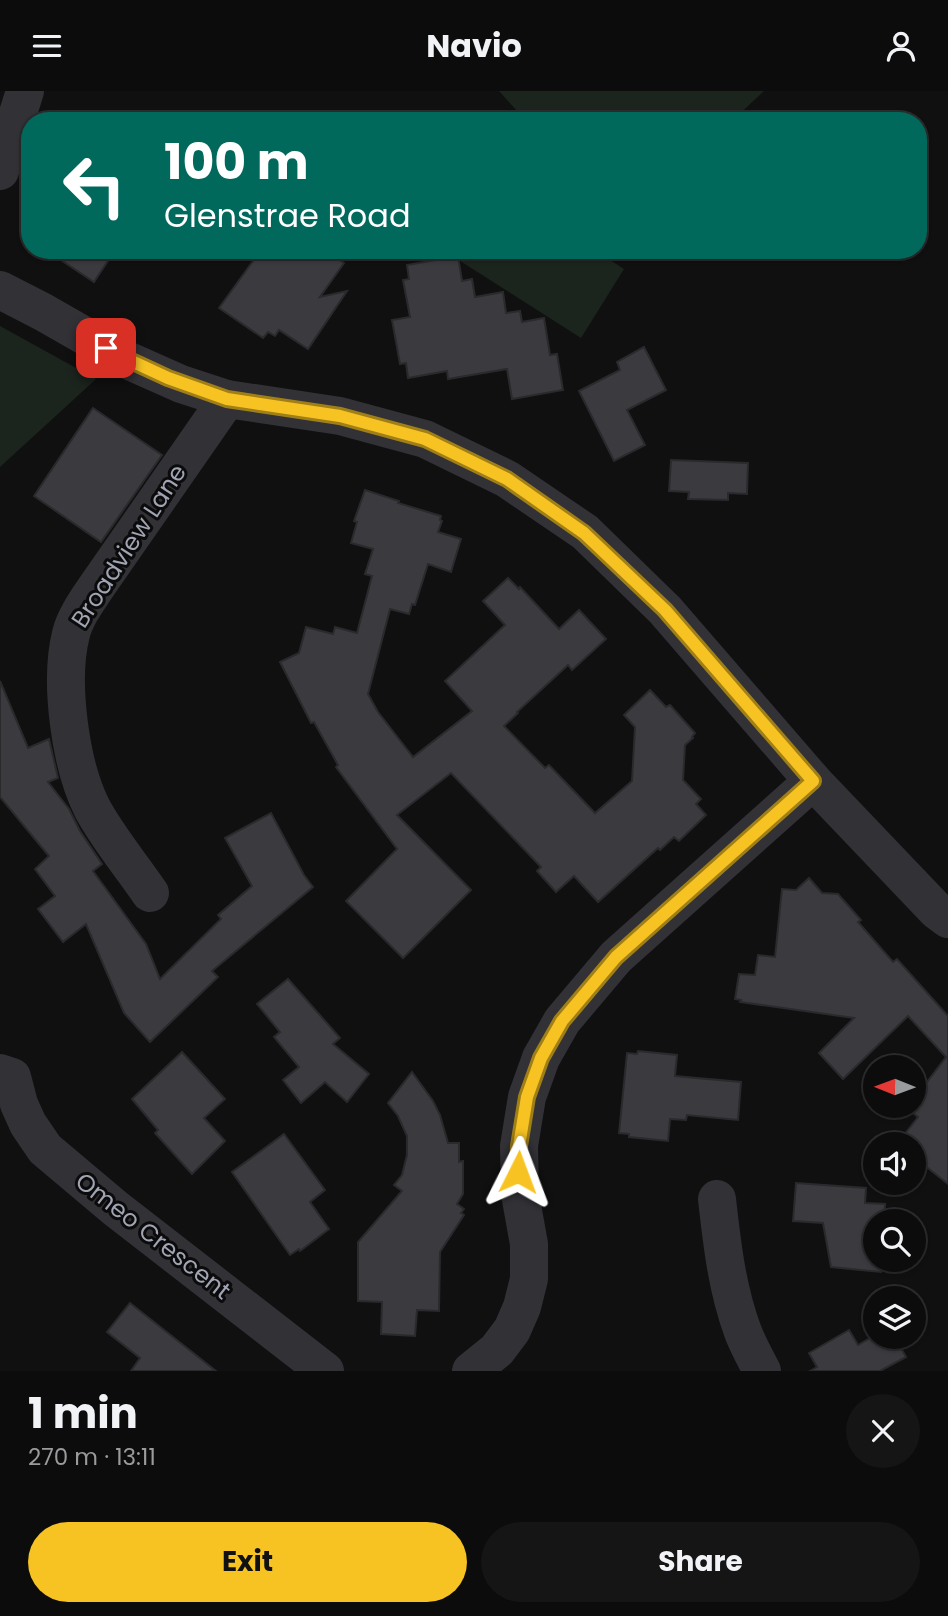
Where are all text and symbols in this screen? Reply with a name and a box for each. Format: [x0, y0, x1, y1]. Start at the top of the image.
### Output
text: Navio [426, 23, 522, 68]
icon: menu [28, 27, 66, 65]
icon: person [882, 27, 920, 65]
text: 100 m [164, 128, 309, 196]
icon: left [49, 140, 140, 231]
text: Glenstrae Road [164, 193, 411, 238]
pin [76, 318, 136, 378]
icon: arrive [87, 329, 125, 367]
street label: Broadview Lane [63, 458, 194, 634]
north arrow [863, 1055, 926, 1118]
map controls [863, 1055, 926, 1349]
button: sound [863, 1132, 926, 1195]
position arrow [481, 1135, 555, 1209]
street label: Omeo Crescent [69, 1165, 238, 1307]
button: search [863, 1209, 926, 1272]
button: layers [863, 1286, 926, 1349]
text: 1 min [28, 1384, 138, 1443]
button: close [846, 1394, 920, 1468]
text: 270 m · 13:11 [28, 1441, 156, 1473]
button: Exit [28, 1522, 467, 1602]
button: Share [481, 1522, 920, 1602]

